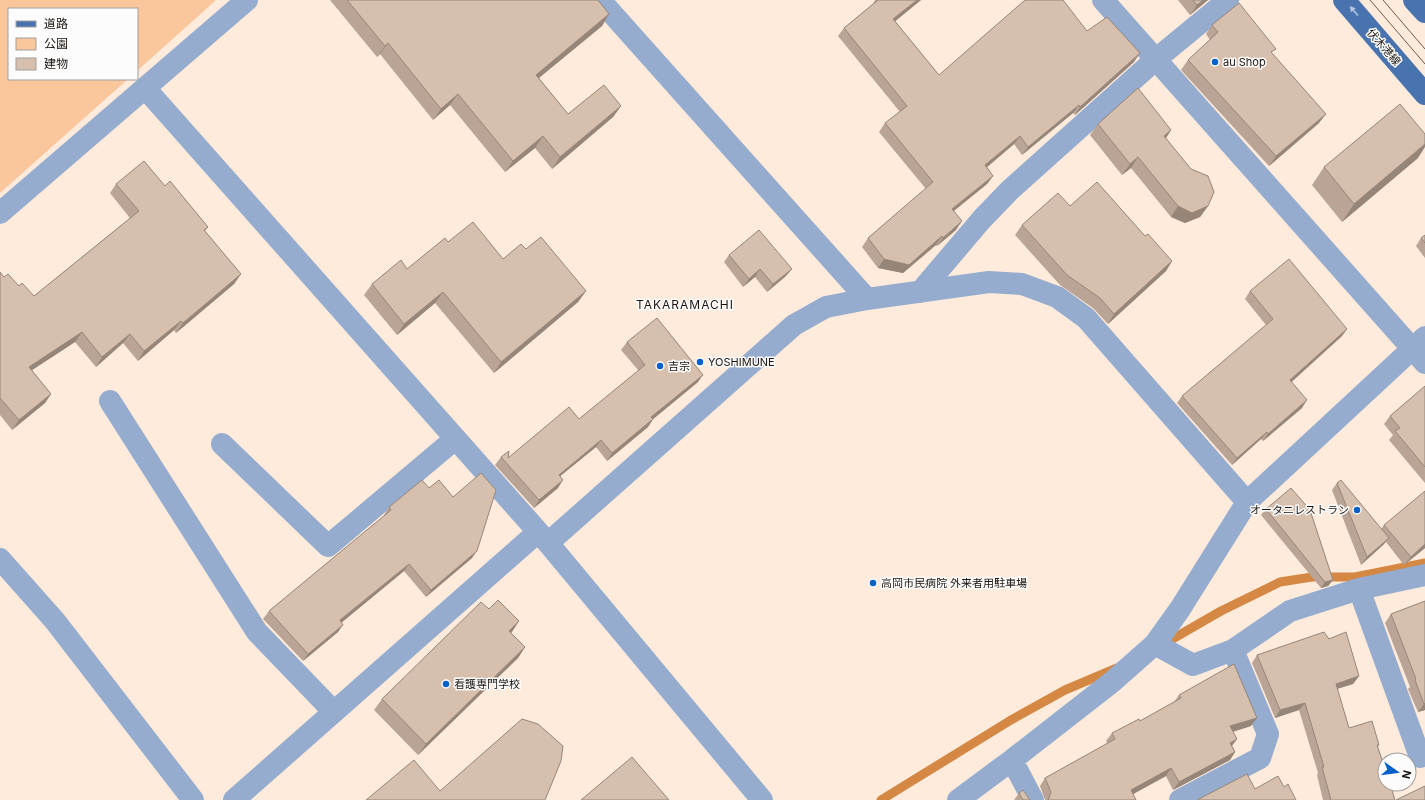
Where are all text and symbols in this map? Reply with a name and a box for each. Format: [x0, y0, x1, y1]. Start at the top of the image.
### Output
one-way arrow [1349, 6, 1358, 17]
legend [8, 8, 138, 80]
text: 道路 [44, 16, 68, 31]
street label: 伏木港線 [1364, 26, 1404, 68]
text: 公園 [44, 36, 68, 51]
place label: au Shop [1223, 55, 1266, 69]
text: 建物 [44, 56, 68, 71]
marker: au Shop [1210, 57, 1220, 67]
district label: TAKARAMACHI [636, 297, 734, 312]
place label: YOSHIMUNE [708, 355, 775, 369]
marker: YOSHIMUNE [695, 357, 705, 367]
place label: 吉宗 [668, 359, 690, 373]
marker: 吉宗 [655, 361, 665, 371]
place label: オータニレストラン [1250, 503, 1349, 517]
marker: オータニレストラン [1352, 505, 1362, 515]
place label: 高岡市民病院 外来者用駐車場 [881, 576, 1027, 590]
marker: 高岡市民病院 外来者用駐車場 [868, 578, 878, 588]
place label: 看護専門学校 [454, 677, 520, 691]
marker: 看護専門学校 [441, 679, 451, 689]
north arrow [1377, 752, 1417, 792]
text: N [1399, 769, 1415, 780]

